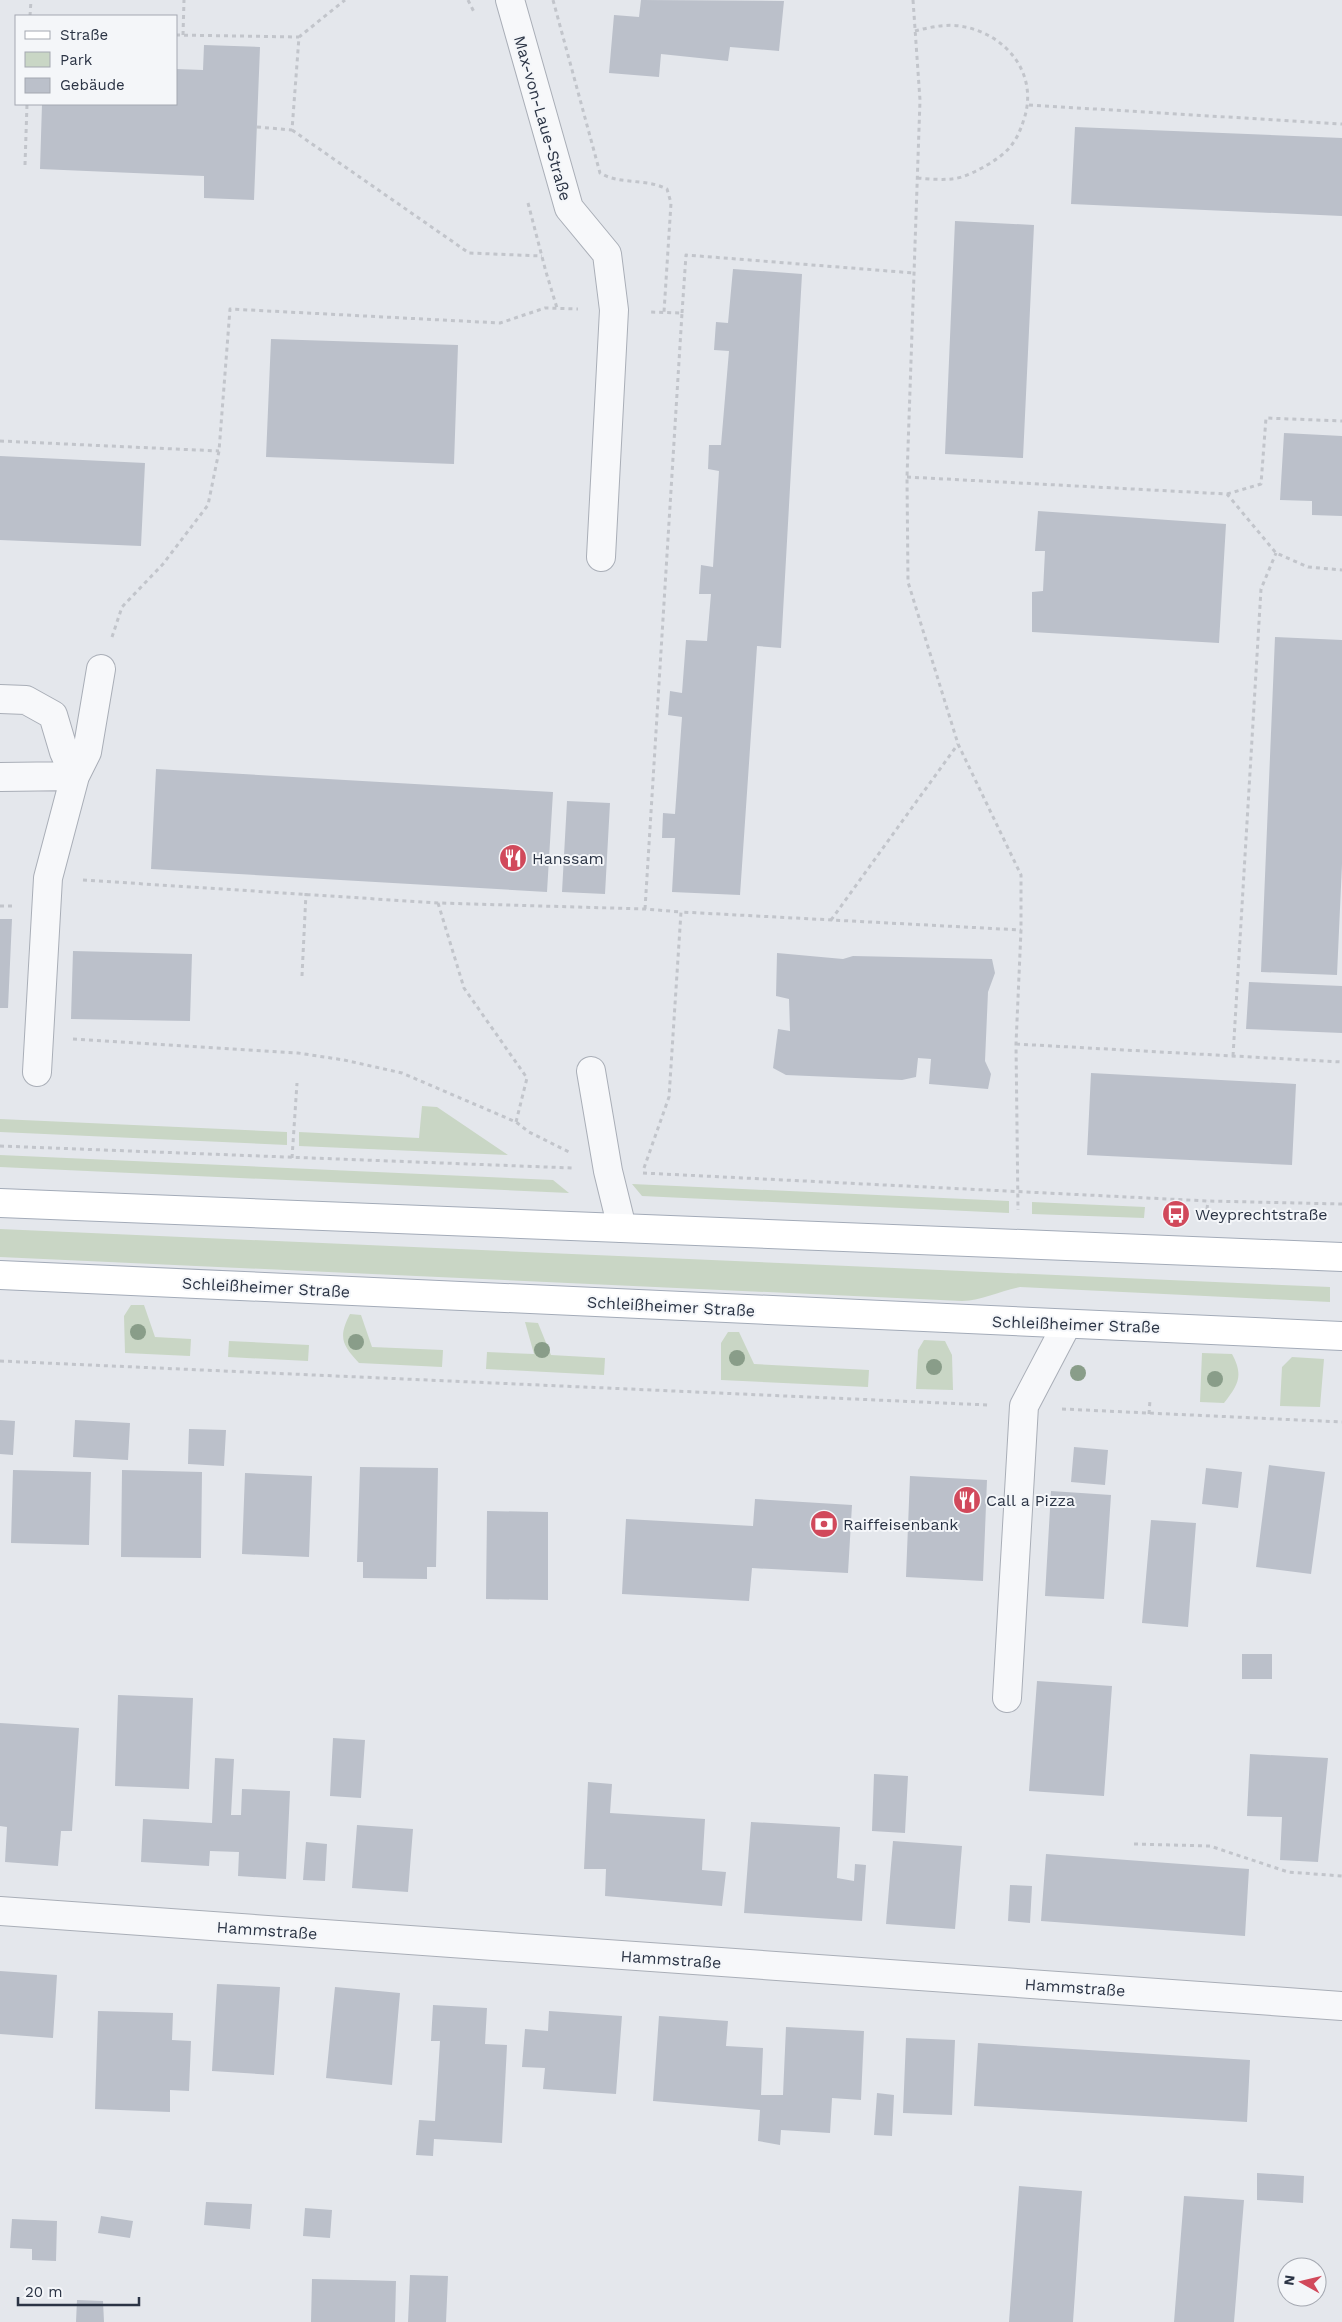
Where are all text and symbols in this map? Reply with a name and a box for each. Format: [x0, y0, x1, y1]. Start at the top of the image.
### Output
legend [15, 15, 178, 105]
text: Straße [60, 26, 108, 44]
street label: Max-von-Laue-Straße [510, 33, 575, 203]
text: Park [60, 51, 93, 69]
text: Gebäude [60, 76, 125, 94]
restaurant icon: Hanssam [498, 843, 528, 873]
place label: Hanssam [532, 849, 604, 868]
bus stop icon: Weyprechtstraße [1161, 1199, 1191, 1229]
place label: Weyprechtstraße [1195, 1205, 1328, 1224]
street label: Schleißheimer Straße [181, 1274, 351, 1301]
street label: Schleißheimer Straße [586, 1293, 756, 1320]
street label: Schleißheimer Straße [992, 1312, 1160, 1337]
restaurant icon: Call a Pizza [952, 1485, 982, 1515]
place label: Call a Pizza [986, 1491, 1075, 1510]
bank icon: Raiffeisenbank [809, 1509, 839, 1539]
place label: Raiffeisenbank [843, 1515, 958, 1534]
street label: Hammstraße [216, 1918, 318, 1943]
street label: Hammstraße [620, 1947, 722, 1972]
street label: Hammstraße [1024, 1975, 1126, 2000]
north arrow [1277, 2257, 1327, 2307]
scale bar [18, 2274, 139, 2306]
text: N [1280, 2274, 1298, 2286]
text: 20 m [25, 2283, 63, 2301]

